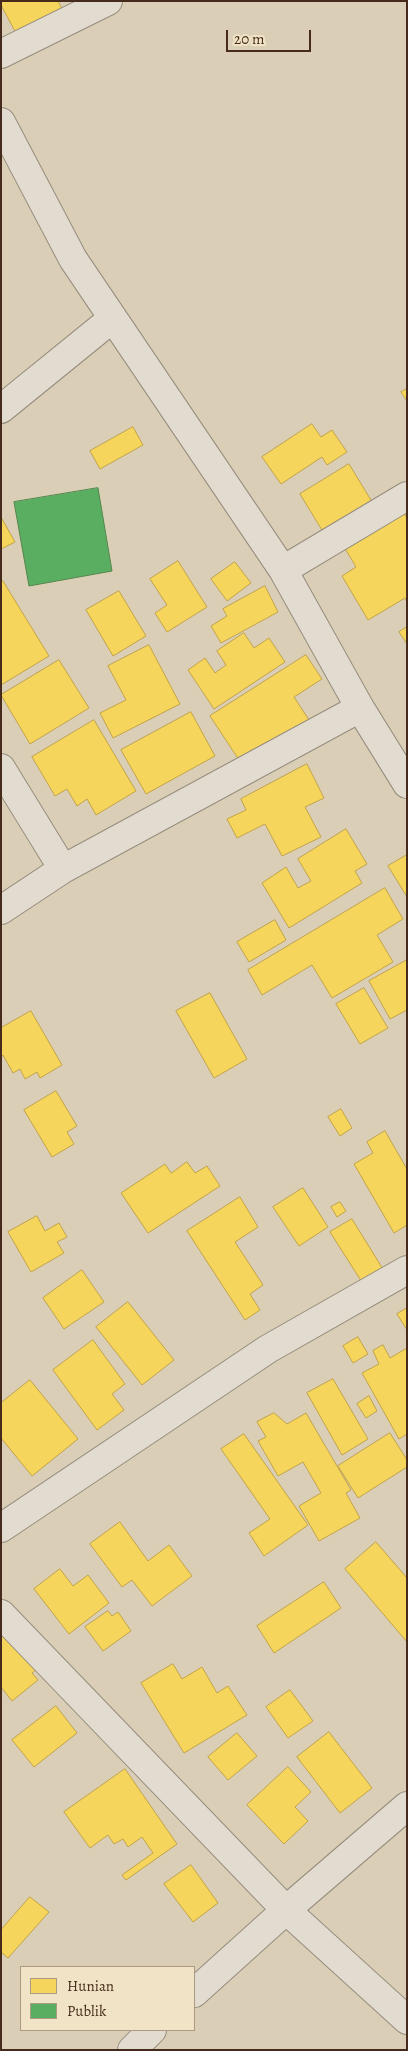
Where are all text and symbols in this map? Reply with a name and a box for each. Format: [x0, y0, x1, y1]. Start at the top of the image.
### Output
scale bar [228, 20, 313, 52]
text: 20 m [234, 29, 265, 49]
legend [20, 1966, 195, 2031]
text: Hunian [67, 1976, 114, 1996]
text: Publik [67, 2001, 106, 2021]

